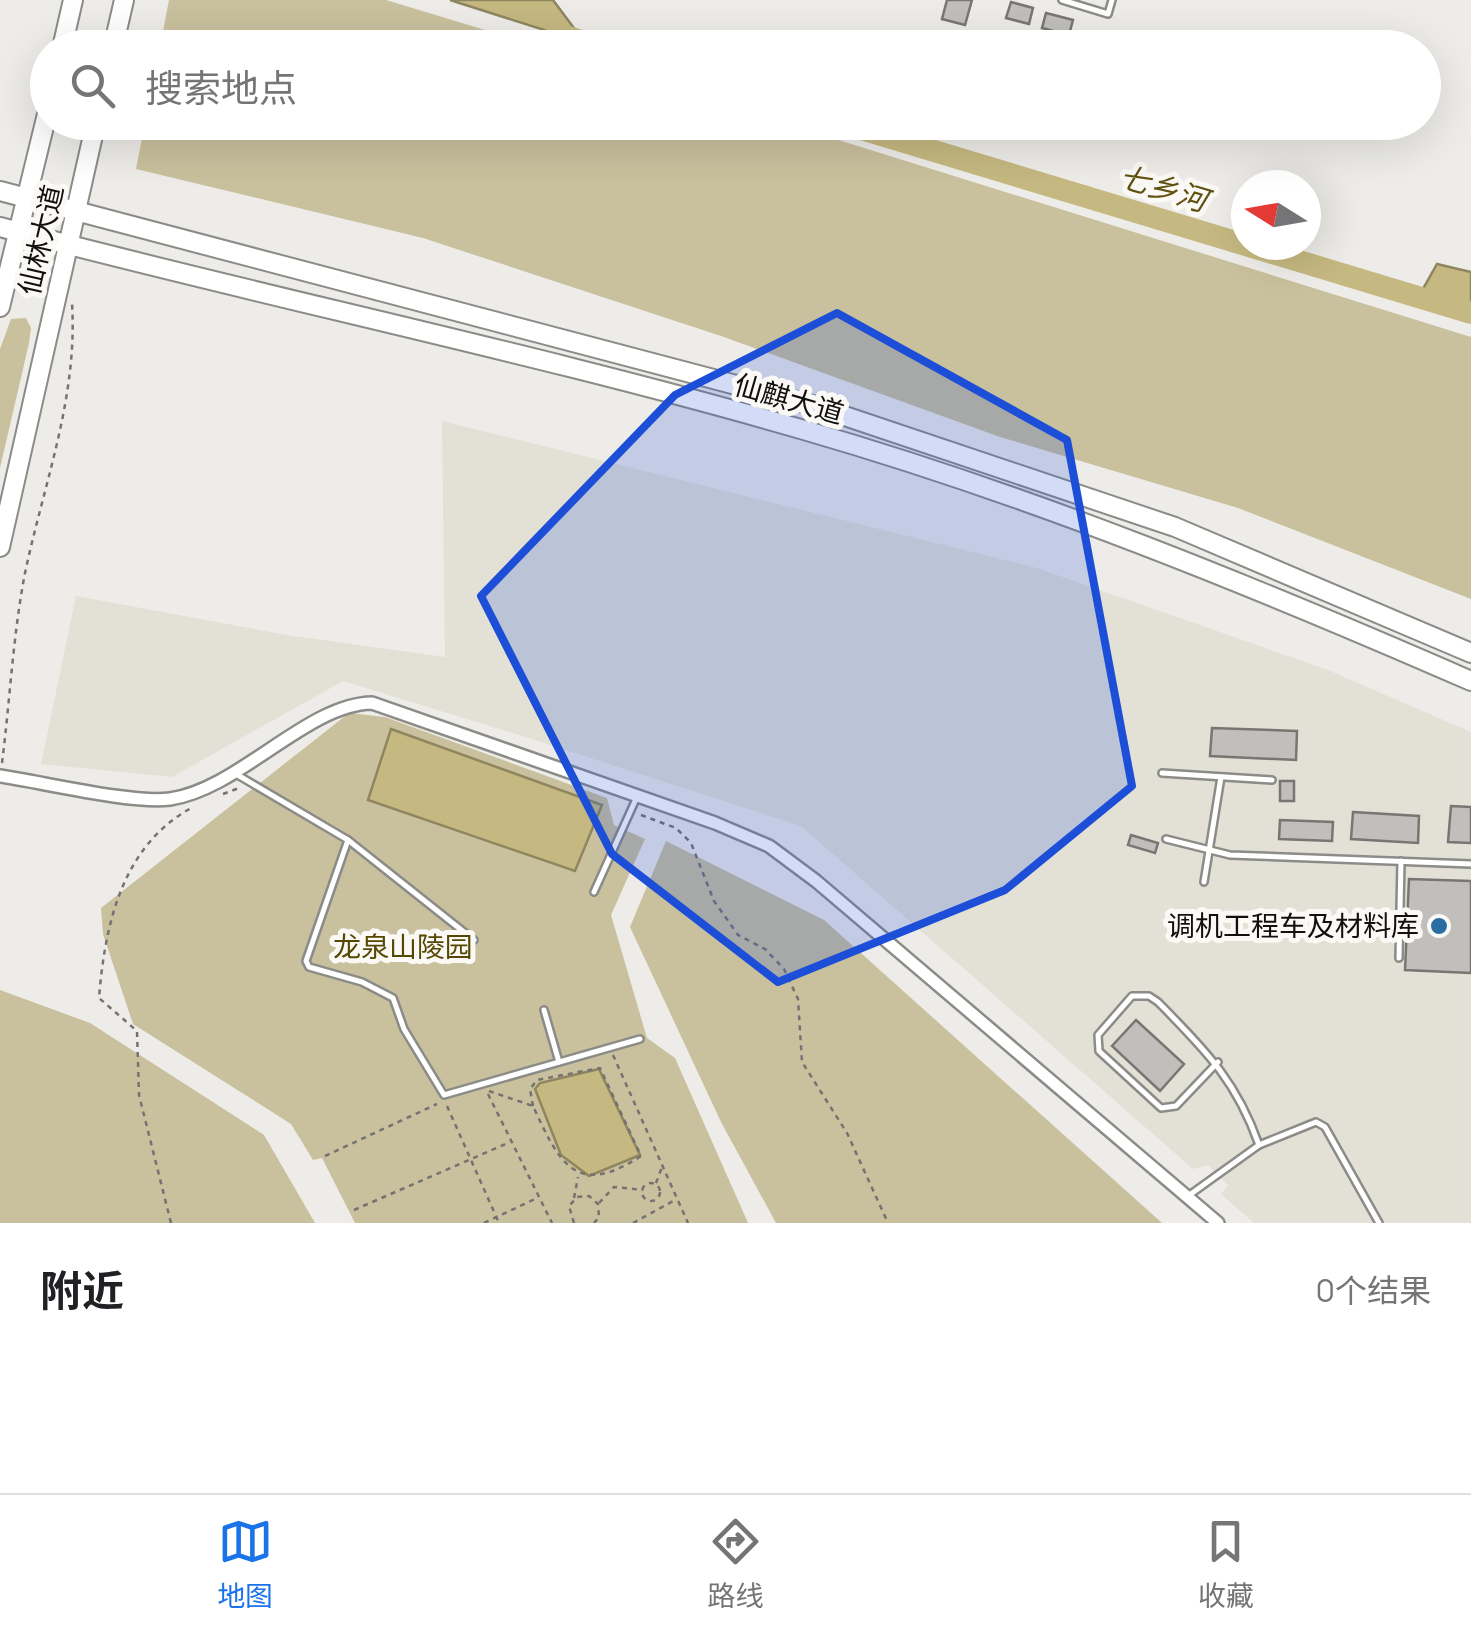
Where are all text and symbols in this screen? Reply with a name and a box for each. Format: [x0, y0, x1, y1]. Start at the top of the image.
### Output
search box [30, 30, 1441, 140]
icon: search [65, 58, 120, 113]
text: 搜索地点 [145, 61, 297, 113]
water label: 七乡河 [1114, 155, 1217, 222]
north arrow [1231, 170, 1321, 260]
street label: 仙林大道 [9, 181, 71, 299]
street label: 仙麒大道 [730, 364, 848, 432]
place label: 调机工程车及材料库 [1167, 906, 1419, 944]
marker: 调机工程车及材料库 [1428, 915, 1450, 937]
park label: 龙泉山陵园 [333, 927, 473, 965]
text: 附近 [40, 1261, 124, 1319]
text: 0个结果 [1315, 1268, 1431, 1312]
tab: 地图 [217, 1514, 273, 1614]
tab: 路线 [707, 1514, 764, 1614]
tab: 收藏 [1198, 1514, 1254, 1614]

